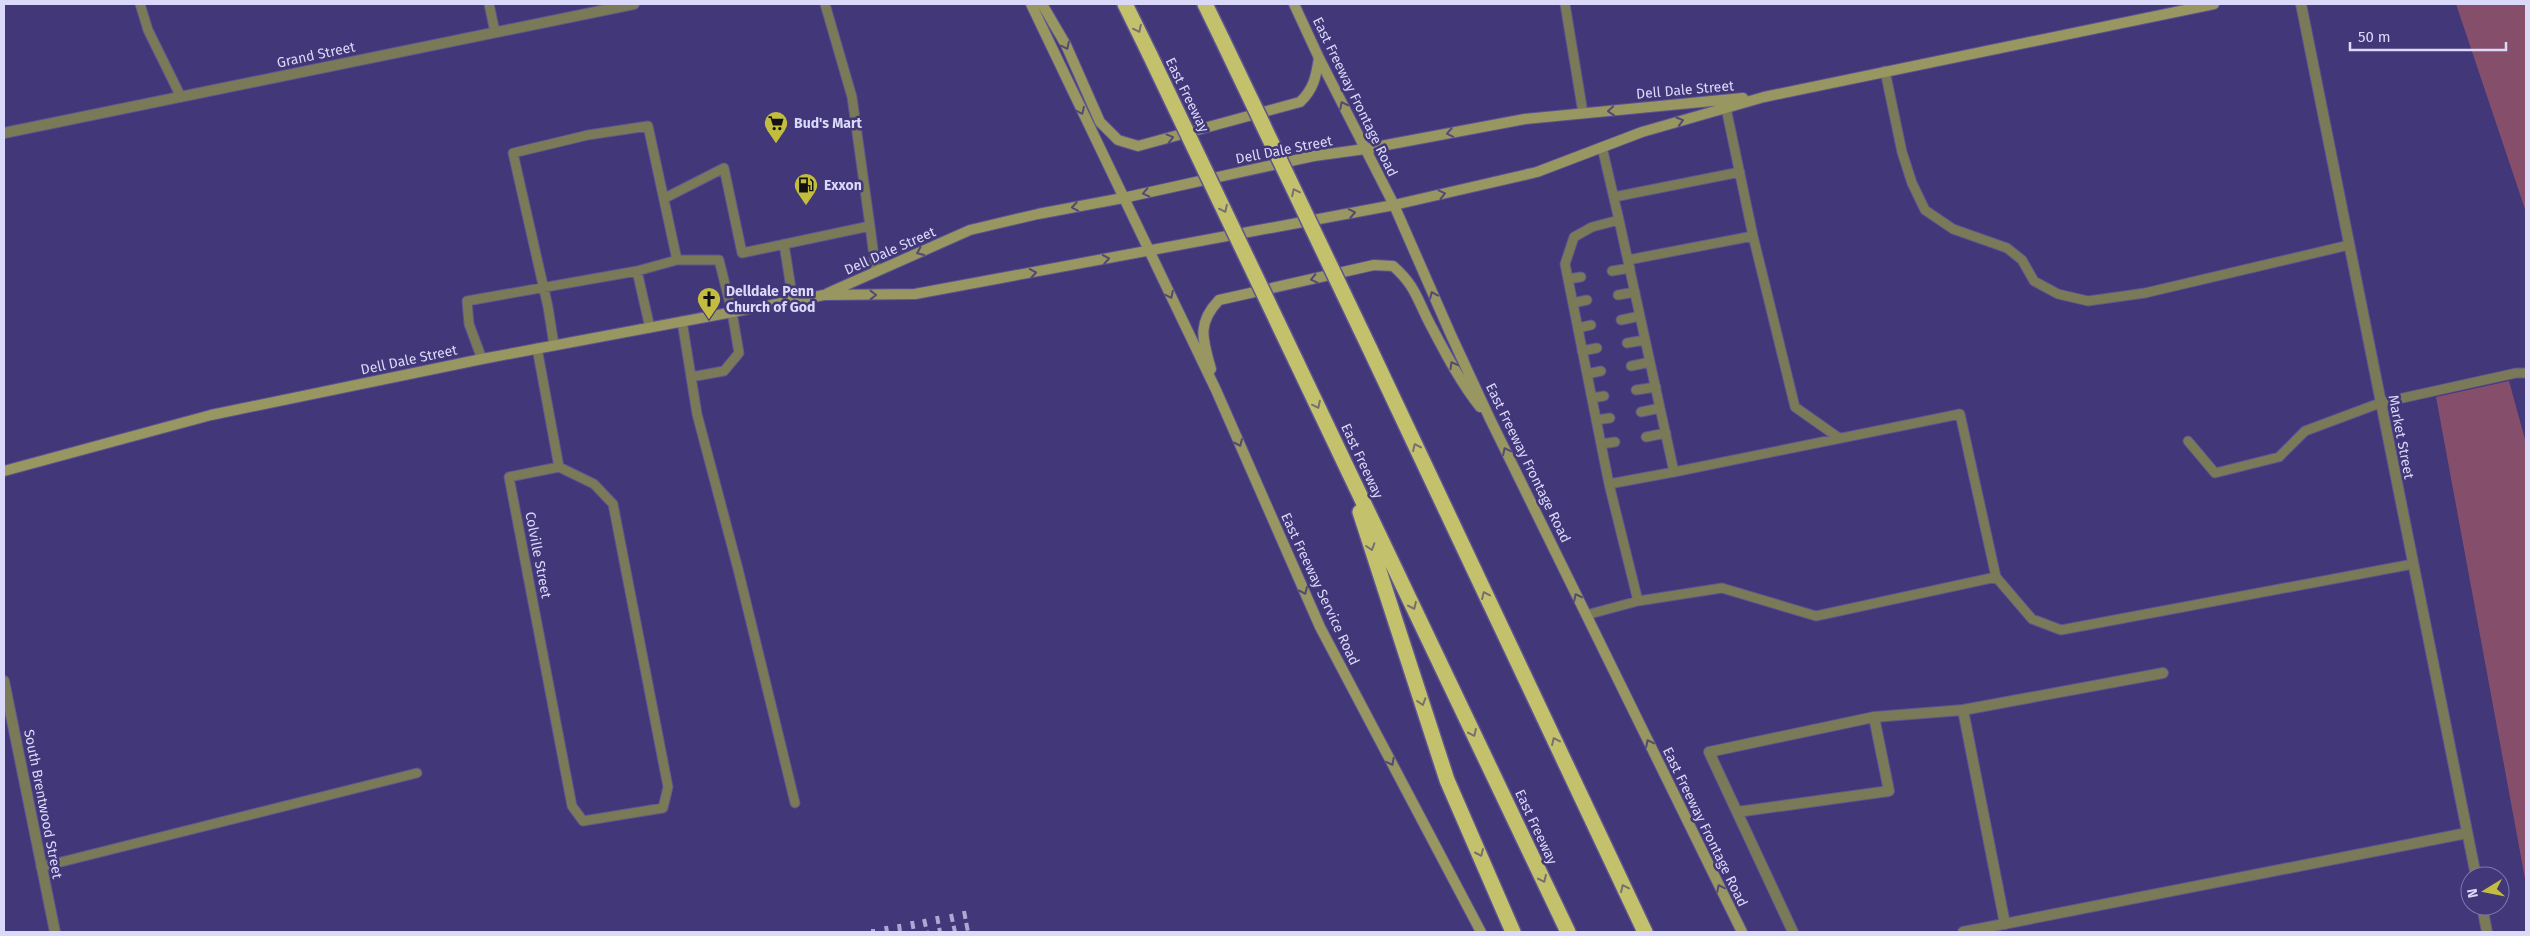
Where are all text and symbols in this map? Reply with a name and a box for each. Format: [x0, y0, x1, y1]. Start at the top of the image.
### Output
street label: East Freeway Frontage Road [1309, 14, 1401, 180]
scale bar [2350, 20, 2506, 52]
one-way arrow [1132, 24, 1142, 33]
text: 50 m [2358, 28, 2391, 46]
street label: Grand Street [275, 38, 358, 72]
one-way arrow [1060, 41, 1071, 50]
street label: East Freeway [1162, 55, 1212, 135]
street label: Dell Dale Street [1635, 77, 1736, 103]
one-way arrow [1339, 102, 1349, 111]
one-way arrow [1607, 105, 1615, 116]
one-way arrow [1075, 106, 1086, 115]
supermarket icon: Bud's Mart [763, 110, 789, 144]
place label: Bud's Mart [794, 115, 863, 132]
one-way arrow [1676, 116, 1684, 126]
one-way arrow [1446, 127, 1455, 138]
street label: Dell Dale Street [1234, 132, 1335, 168]
one-way arrow [1166, 133, 1174, 143]
fuel station icon: Exxon [793, 172, 819, 206]
place label: Exxon [824, 177, 862, 194]
one-way arrow [1142, 187, 1151, 198]
one-way arrow [1291, 188, 1301, 197]
one-way arrow [1437, 189, 1446, 200]
one-way arrow [1071, 201, 1080, 212]
one-way arrow [1218, 204, 1228, 213]
one-way arrow [1347, 208, 1356, 219]
street label: Dell Dale Street [842, 223, 939, 279]
one-way arrow [916, 246, 925, 257]
one-way arrow [1102, 255, 1111, 265]
one-way arrow [1029, 268, 1038, 278]
one-way arrow [1309, 273, 1318, 284]
place label: Delldale Penn Church of God [726, 283, 815, 316]
church icon: Delldale Penn Church of God [696, 286, 722, 320]
one-way arrow [870, 290, 877, 300]
one-way arrow [1164, 290, 1174, 299]
one-way arrow [1429, 291, 1440, 300]
street label: Dell Dale Street [359, 341, 460, 379]
one-way arrow [1450, 361, 1460, 370]
street label: East Freeway Frontage Road [1482, 380, 1574, 546]
street label: Market Street [2385, 393, 2418, 481]
one-way arrow [1311, 400, 1322, 409]
street label: East Freeway [1337, 421, 1387, 501]
one-way arrow [1232, 438, 1243, 447]
one-way arrow [1412, 444, 1422, 453]
one-way arrow [1502, 447, 1512, 456]
street label: Colville Street [521, 510, 555, 601]
street label: East Freeway Service Road [1277, 510, 1363, 668]
one-way arrow [1365, 542, 1375, 551]
one-way arrow [1298, 586, 1309, 595]
one-way arrow [1481, 591, 1491, 600]
one-way arrow [1573, 593, 1583, 602]
one-way arrow [1407, 601, 1417, 610]
one-way arrow [1416, 697, 1426, 705]
street label: South Brentwood Street [20, 728, 66, 881]
one-way arrow [1467, 728, 1478, 737]
one-way arrow [1551, 738, 1561, 747]
one-way arrow [1645, 739, 1655, 748]
street label: East Freeway Frontage Road [1659, 744, 1751, 910]
one-way arrow [1385, 757, 1395, 766]
street label: East Freeway [1511, 787, 1561, 867]
one-way arrow [1474, 848, 1484, 857]
north arrow [2460, 866, 2510, 916]
one-way arrow [1537, 874, 1547, 883]
one-way arrow [1620, 884, 1631, 893]
one-way arrow [1716, 885, 1726, 894]
text: N [2464, 887, 2482, 899]

